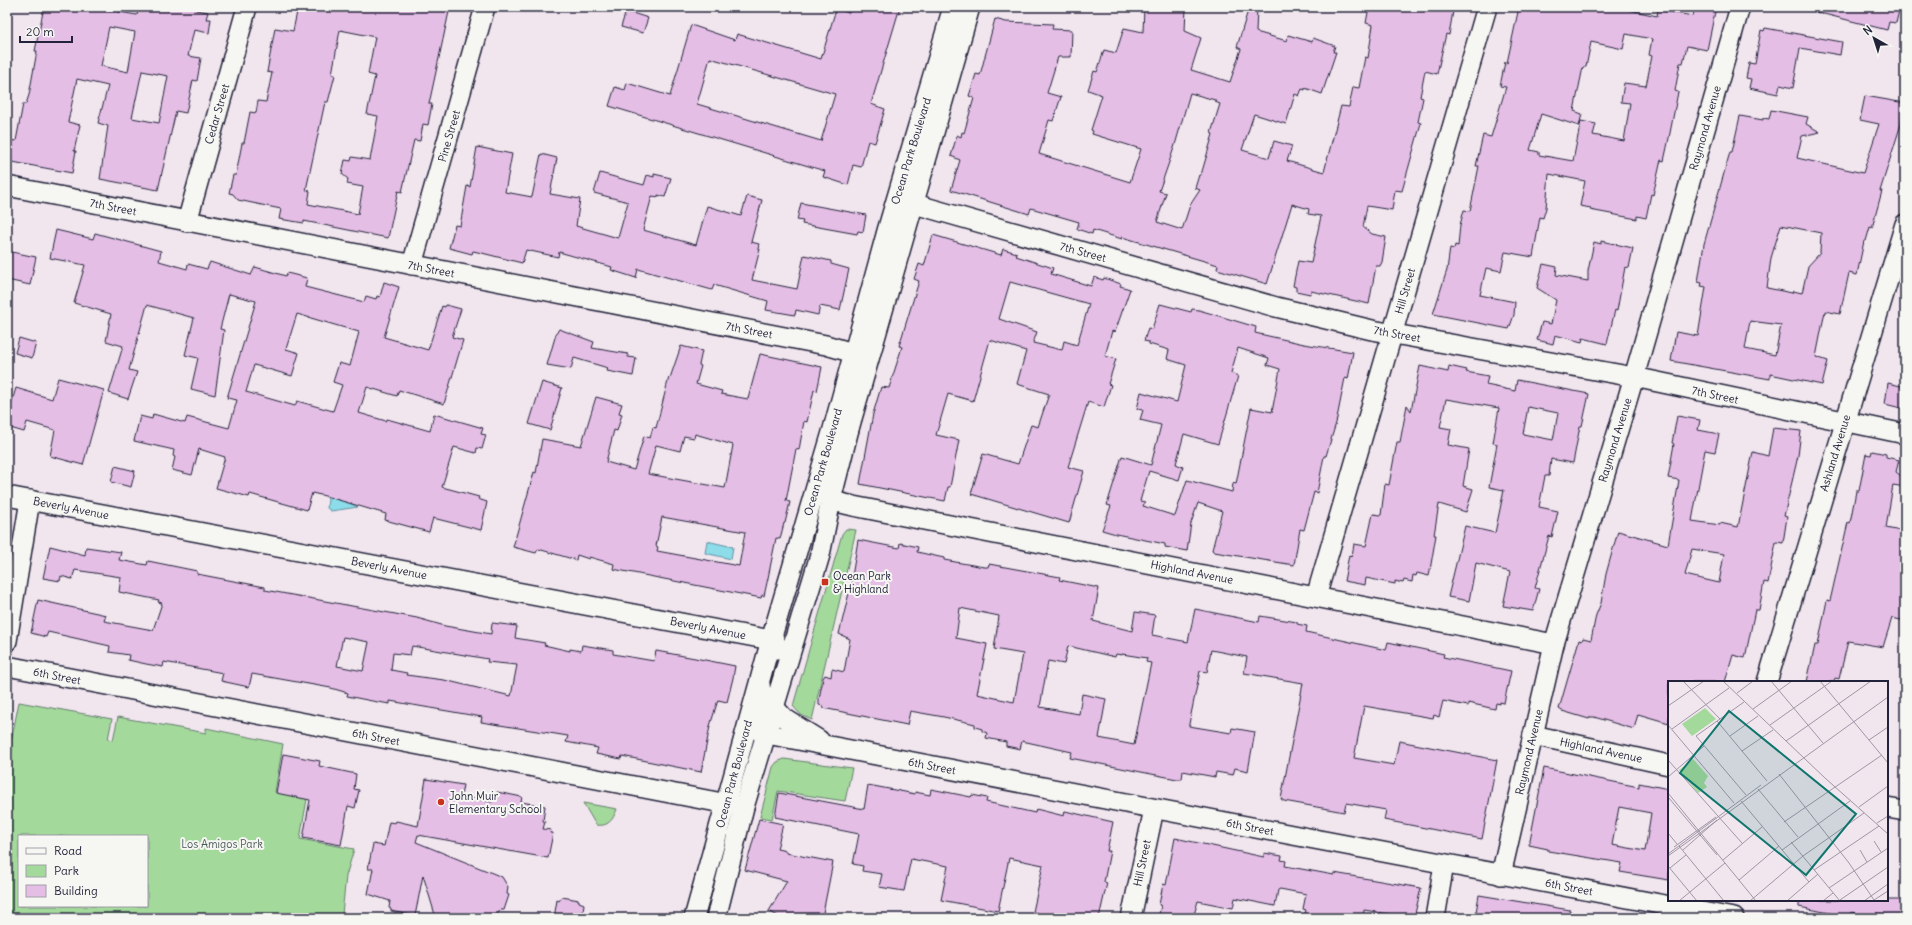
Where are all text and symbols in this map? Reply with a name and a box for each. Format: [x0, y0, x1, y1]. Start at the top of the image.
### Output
scale bar [20, 18, 72, 44]
north arrow [1854, 18, 1894, 58]
text: N [1860, 22, 1875, 38]
text: 20 m [26, 24, 54, 39]
street label: Cedar Street [202, 82, 232, 146]
street label: Raymond Avenue [1686, 84, 1724, 172]
street label: Ocean Park Boulevard [888, 95, 934, 206]
street label: Pine Street [435, 108, 463, 164]
street label: 7th Street [88, 196, 138, 218]
street label: 7th Street [1058, 239, 1108, 265]
street label: 7th Street [406, 258, 456, 280]
street label: Hill Street [1392, 266, 1418, 316]
street label: 7th Street [724, 319, 774, 341]
street label: 7th Street [1372, 323, 1422, 345]
street label: 7th Street [1690, 383, 1740, 407]
street label: Raymond Avenue [1596, 396, 1635, 484]
street label: Ocean Park Boulevard [801, 406, 845, 517]
street label: Ashland Avenue [1817, 413, 1853, 493]
street label: Beverly Avenue [32, 494, 110, 522]
street label: Beverly Avenue [350, 554, 428, 582]
street label: Highland Avenue [1149, 557, 1235, 587]
place label: Ocean Park & Highland [833, 569, 891, 596]
marker: Ocean Park & Highland [820, 577, 830, 587]
street label: Beverly Avenue [669, 614, 747, 642]
street label: 6th Street [32, 665, 82, 688]
inset map [1668, 681, 1888, 901]
street label: Raymond Avenue [1512, 708, 1546, 796]
street label: Ocean Park Boulevard [713, 718, 755, 829]
street label: 6th Street [351, 726, 401, 749]
street label: Highland Avenue [1559, 734, 1644, 766]
street label: 6th Street [907, 755, 957, 778]
place label: John Muir Elementary School [449, 789, 542, 816]
marker: John Muir Elementary School [436, 797, 446, 807]
street label: 6th Street [1225, 816, 1275, 839]
legend [18, 835, 148, 907]
park label: Los Amigos Park [181, 837, 263, 851]
street label: Hill Street [1130, 838, 1154, 888]
text: Road [54, 843, 82, 858]
text: Park [54, 863, 79, 878]
street label: 6th Street [1544, 876, 1594, 899]
text: Building [54, 883, 98, 898]

